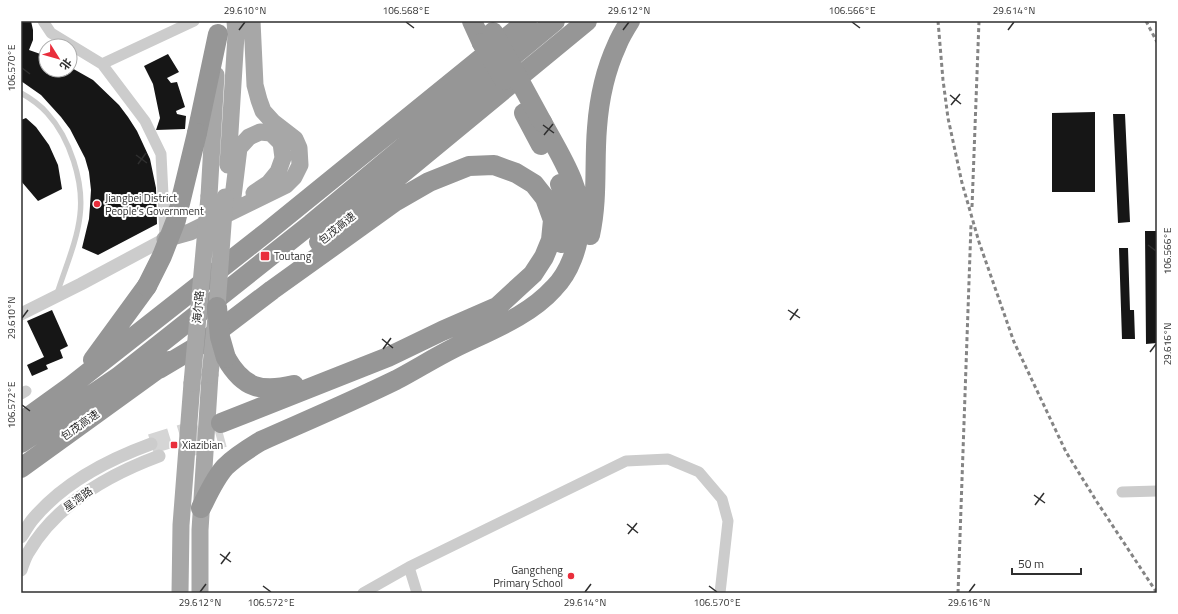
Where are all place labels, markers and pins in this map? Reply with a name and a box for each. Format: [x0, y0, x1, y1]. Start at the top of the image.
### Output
place label: Jiangbei District People’s Government [105, 190, 204, 219]
marker: Jiangbei District People’s Government [92, 199, 102, 209]
place label: Toutang [274, 248, 312, 264]
marker: Toutang [259, 250, 271, 262]
place label: Xiazibian [182, 437, 223, 453]
marker: Xiazibian [169, 440, 179, 450]
place label: Gangcheng Primary School [493, 562, 563, 591]
marker: Gangcheng Primary School [566, 571, 576, 581]

